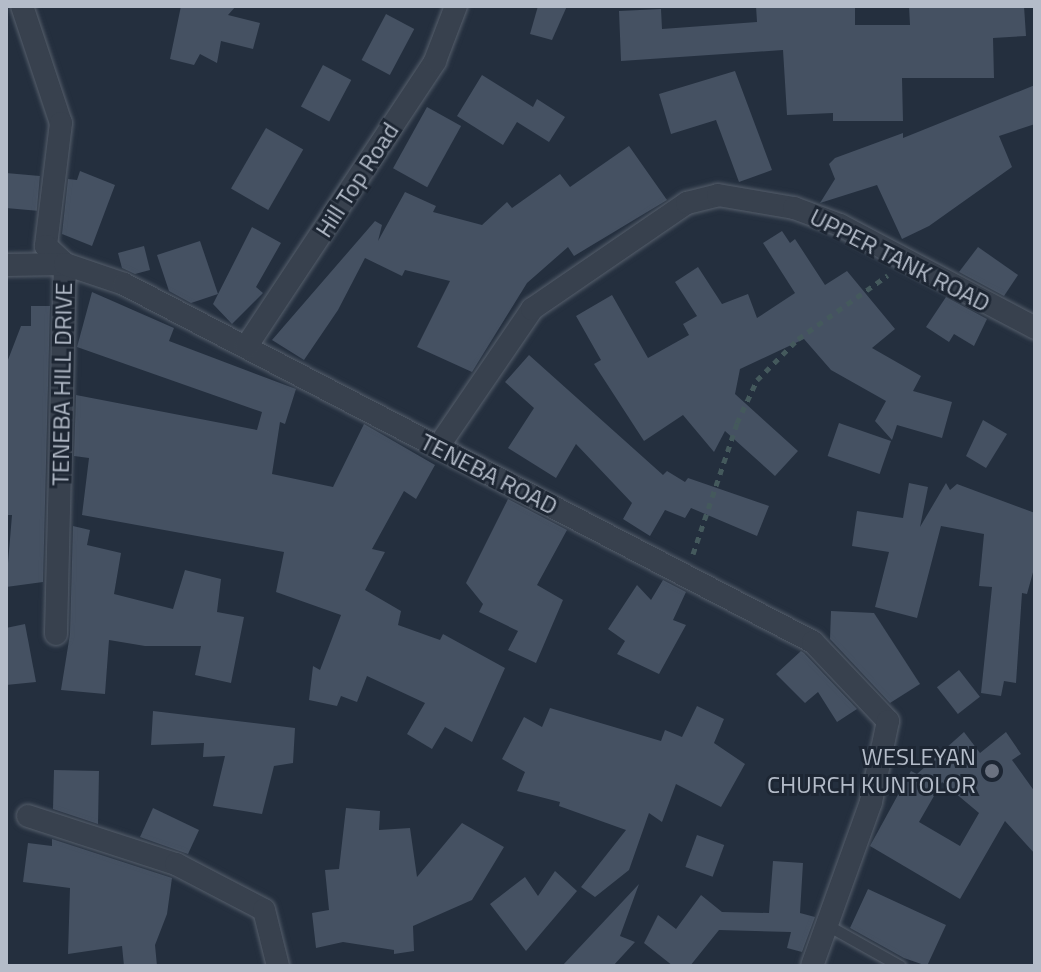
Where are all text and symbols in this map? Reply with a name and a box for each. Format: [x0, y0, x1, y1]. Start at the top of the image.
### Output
street label: Hill Top Road [309, 117, 405, 243]
street label: UPPER TANK ROAD [805, 202, 995, 318]
street label: TENEBA HILL DRIVE [46, 282, 78, 486]
street label: TENEBA ROAD [416, 427, 562, 521]
place label: WESLEYAN CHURCH KUNTOLOR [767, 743, 976, 799]
marker: WESLEYAN CHURCH KUNTOLOR [983, 762, 1001, 780]

